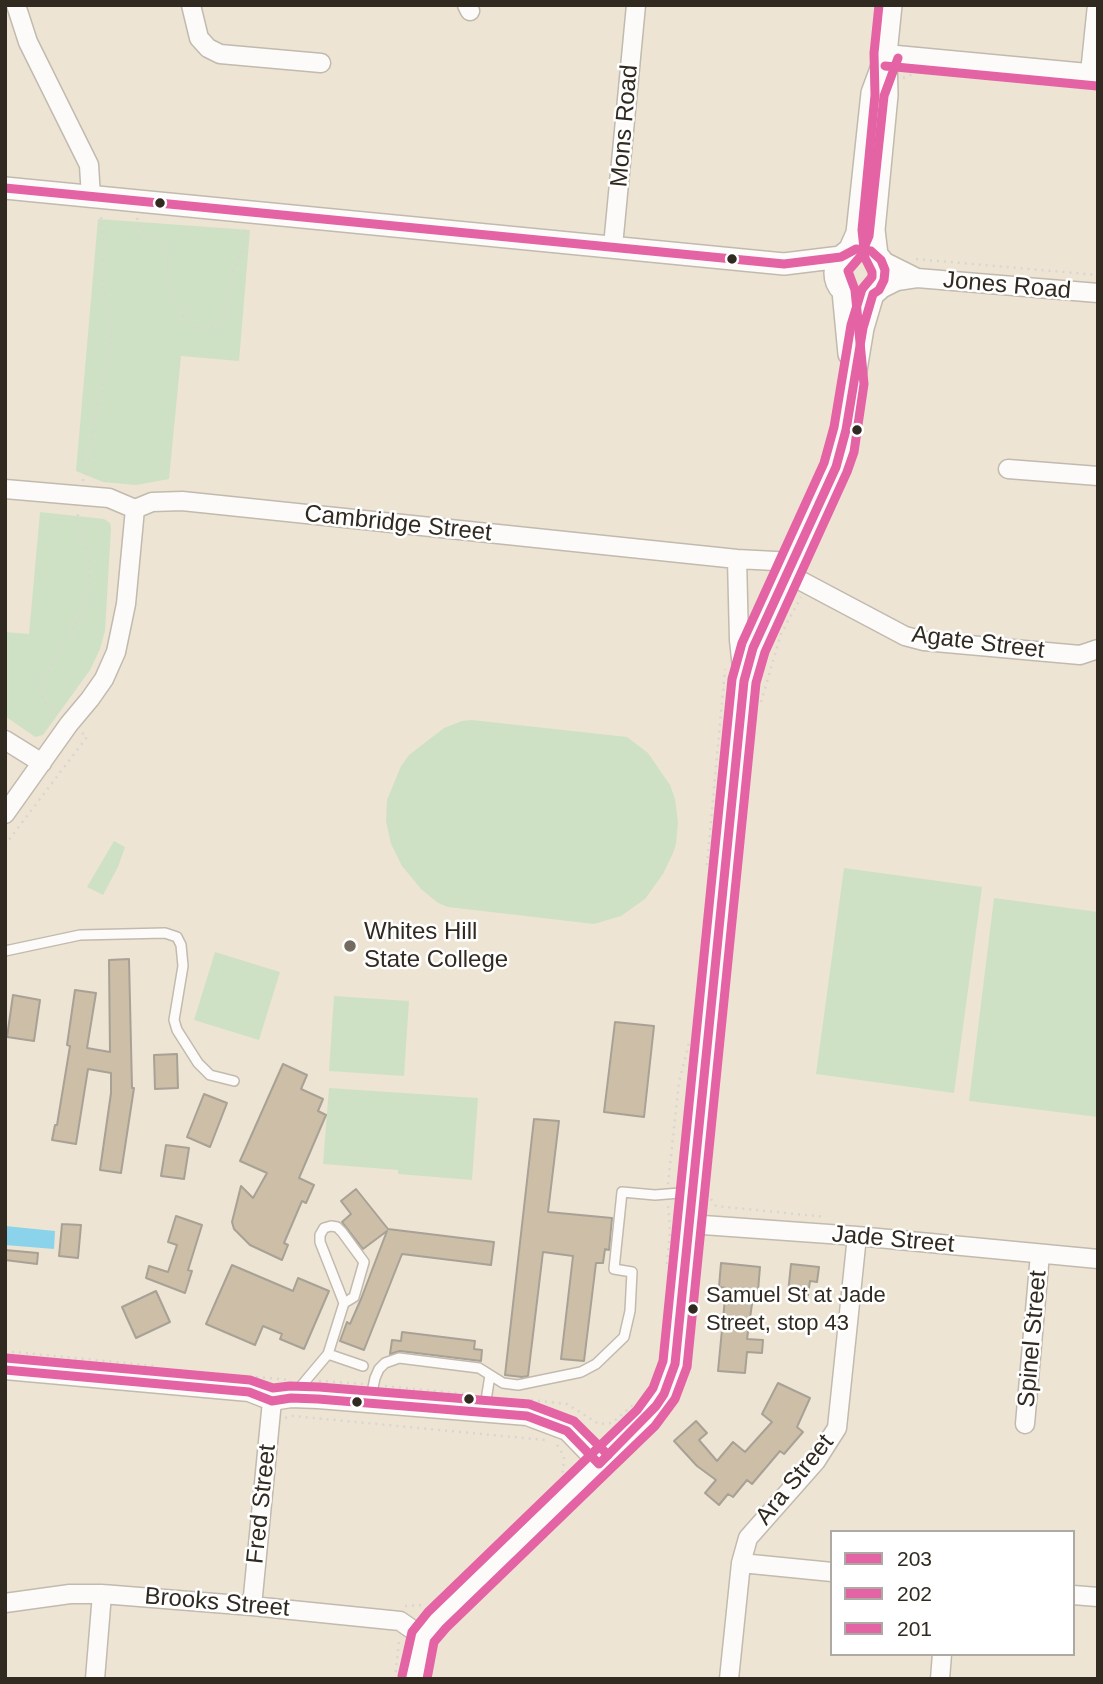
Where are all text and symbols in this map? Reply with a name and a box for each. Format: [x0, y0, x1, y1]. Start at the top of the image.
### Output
street label: Mons Road [605, 64, 645, 188]
unlabelled marker [153, 196, 167, 210]
unlabelled marker [725, 252, 739, 266]
street label: Jones Road [942, 266, 1072, 306]
unlabelled marker [850, 423, 864, 437]
street label: Cambridge Street [303, 500, 493, 548]
street label: Agate Street [910, 621, 1046, 665]
place label: Whites Hill State College [364, 918, 508, 974]
marker: Whites Hill State College [342, 938, 358, 954]
street label: Jade Street [831, 1220, 955, 1260]
street label: Spinel Street [1013, 1269, 1053, 1409]
place label: Samuel St at Jade Street, stop 43 [706, 1283, 886, 1334]
marker: Samuel St at Jade Street, stop 43 [686, 1302, 700, 1316]
unlabelled marker [462, 1392, 476, 1406]
unlabelled marker [350, 1395, 364, 1409]
street label: Ara Street [750, 1429, 840, 1531]
street label: Fred Street [241, 1443, 283, 1565]
legend [830, 1530, 1075, 1656]
text: 203 [897, 1547, 932, 1570]
street label: Brooks Street [143, 1582, 291, 1624]
text: 202 [897, 1582, 932, 1605]
text: 201 [897, 1617, 932, 1640]

